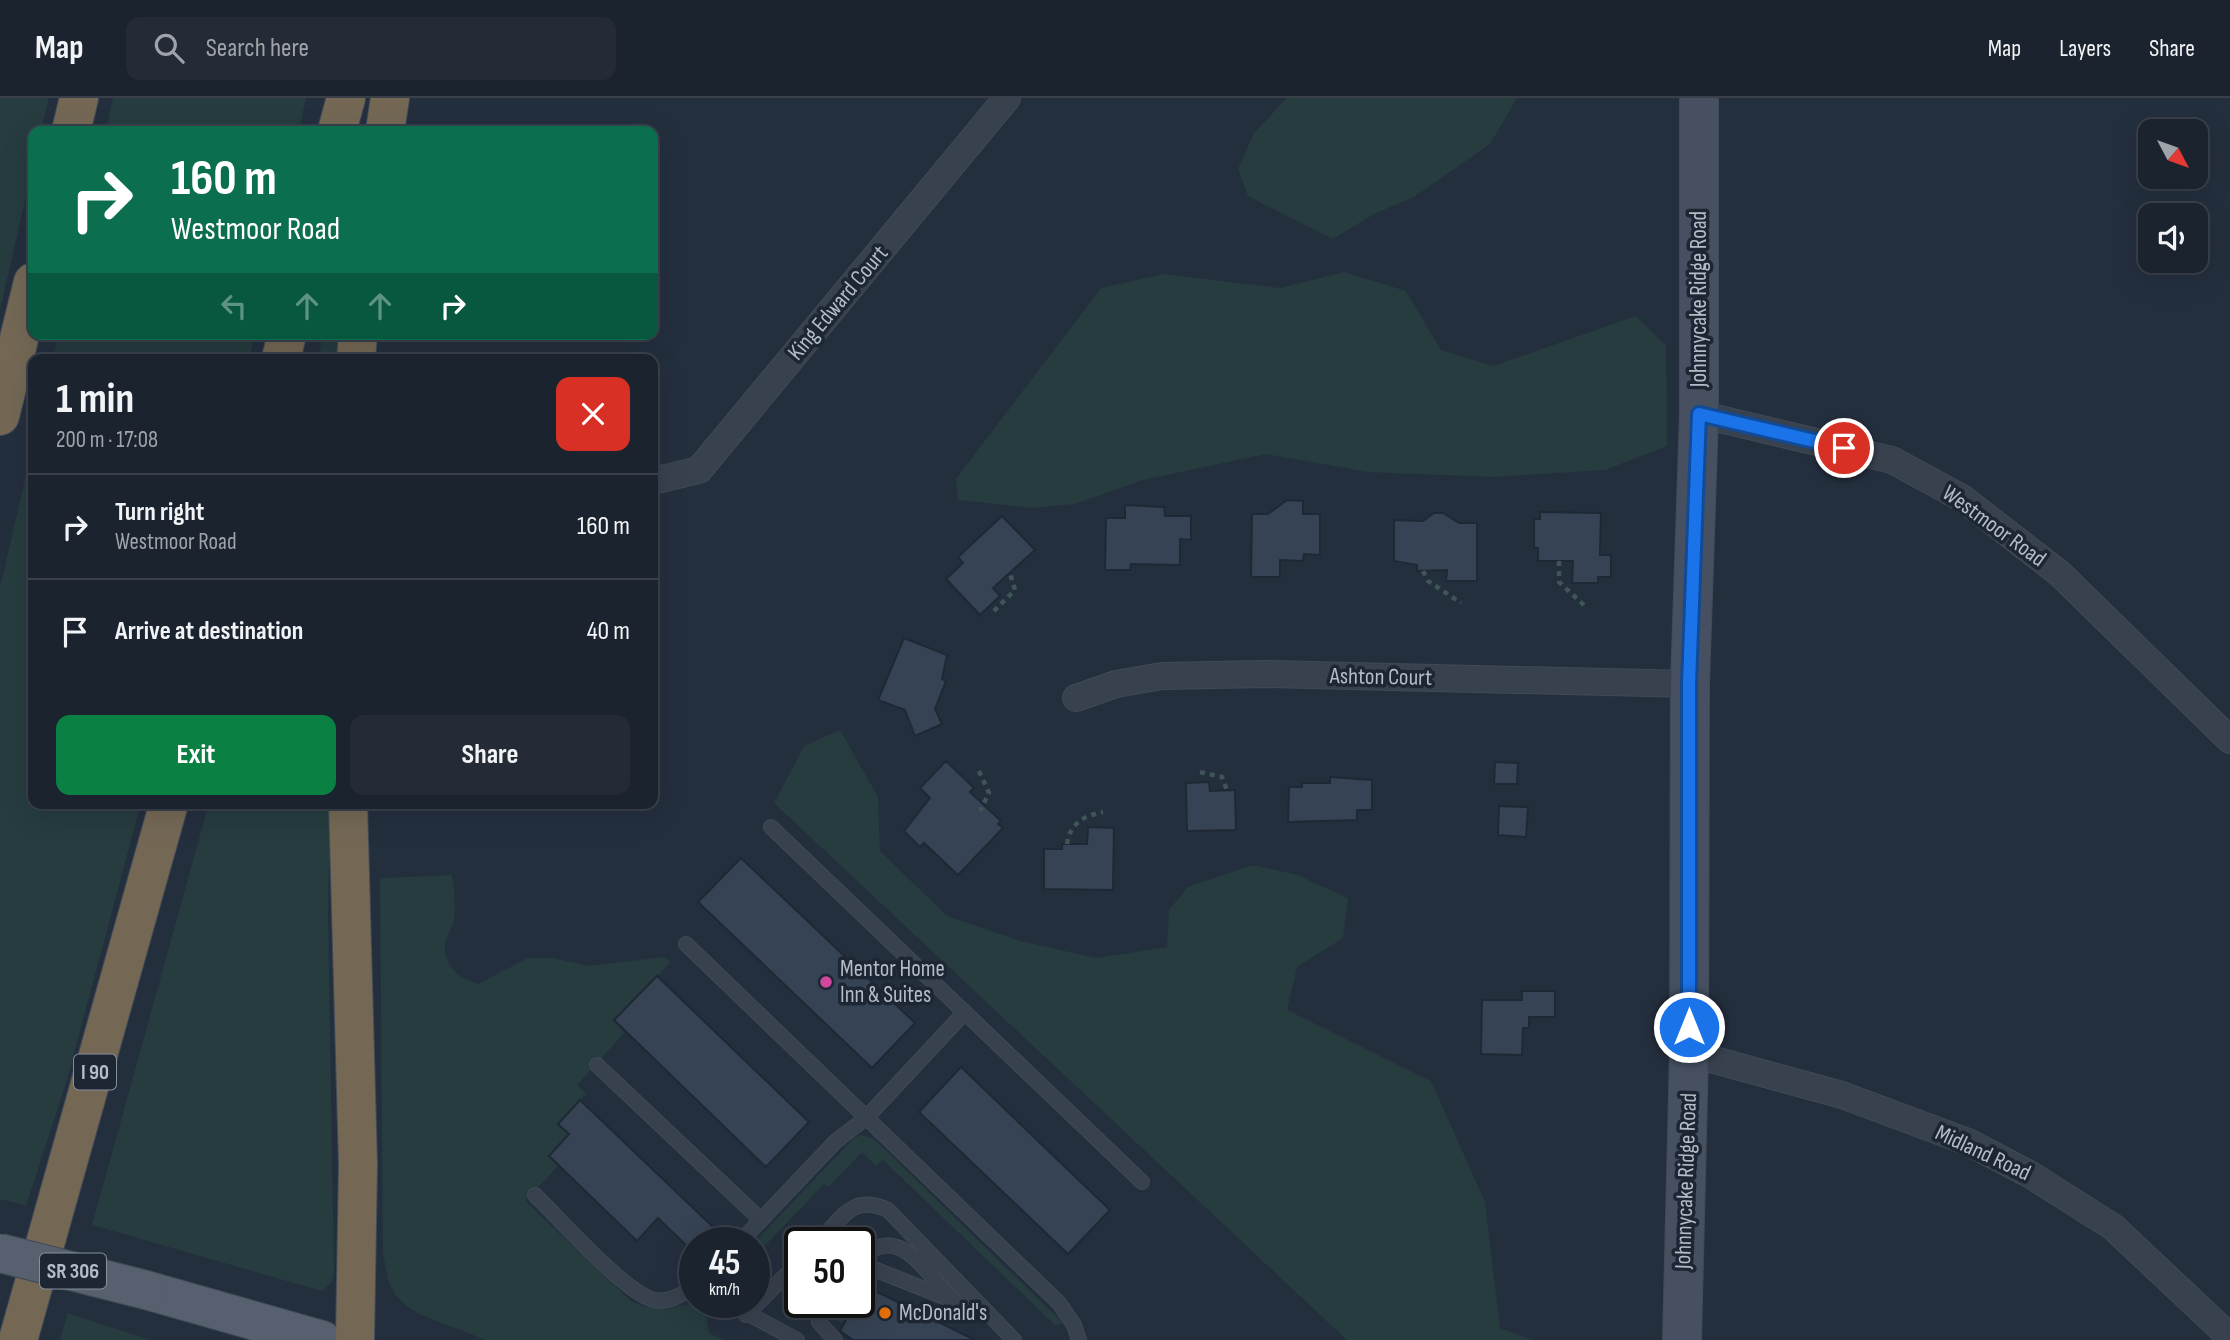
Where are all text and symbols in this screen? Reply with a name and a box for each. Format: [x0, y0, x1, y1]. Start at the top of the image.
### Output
search box [126, 17, 616, 80]
text: Map [35, 28, 84, 68]
icon: search [150, 29, 188, 67]
text: Search here [206, 33, 309, 64]
text: Map [1988, 34, 2021, 63]
text: Layers [2059, 34, 2111, 63]
text: Share [2149, 34, 2195, 63]
north arrow [2138, 119, 2208, 189]
map controls [2138, 119, 2208, 273]
text: 160 m [171, 150, 277, 209]
icon: right [56, 154, 147, 245]
button: sound [2138, 203, 2208, 273]
text: Westmoor Road [171, 210, 340, 249]
street label: Johnnycake Ridge Road [1685, 211, 1713, 388]
street label: King Edward Court [782, 240, 894, 366]
icon: left [215, 287, 253, 325]
icon: ahead [288, 287, 326, 325]
icon: ahead [361, 287, 399, 325]
icon: right [434, 287, 472, 325]
text: 1 min [56, 374, 134, 425]
button: close [556, 377, 630, 451]
pin [1814, 418, 1874, 478]
text: 200 m · 17:08 [56, 426, 158, 454]
icon: arrive [1825, 429, 1863, 467]
street label: Westmoor Road [1937, 479, 2051, 573]
text: Turn right [115, 497, 204, 528]
icon: right [56, 508, 94, 546]
text: 160 m [577, 511, 630, 542]
text: Westmoor Road [115, 528, 237, 556]
icon: arrive [56, 613, 94, 651]
text: Arrive at destination [115, 616, 303, 647]
text: 40 m [587, 616, 630, 647]
street label: Ashton Court [1329, 662, 1432, 692]
button: Exit [56, 715, 336, 795]
button: Share [350, 715, 630, 795]
place label: Mentor Home Inn & Suites [840, 955, 945, 1009]
marker: Mentor Home Inn & Suites [818, 974, 834, 990]
position arrow [1652, 990, 1726, 1064]
road number: I 90 [74, 1054, 116, 1090]
street label: Johnnycake Ridge Road [1669, 1092, 1703, 1271]
street label: Midland Road [1931, 1119, 2035, 1187]
speed limit sign: 50 [784, 1227, 875, 1318]
text: 45 [709, 1242, 740, 1285]
road number: SR 306 [40, 1254, 106, 1288]
text: km/h [709, 1279, 740, 1300]
place label: McDonald's [899, 1299, 987, 1327]
marker: McDonald's [877, 1305, 893, 1321]

